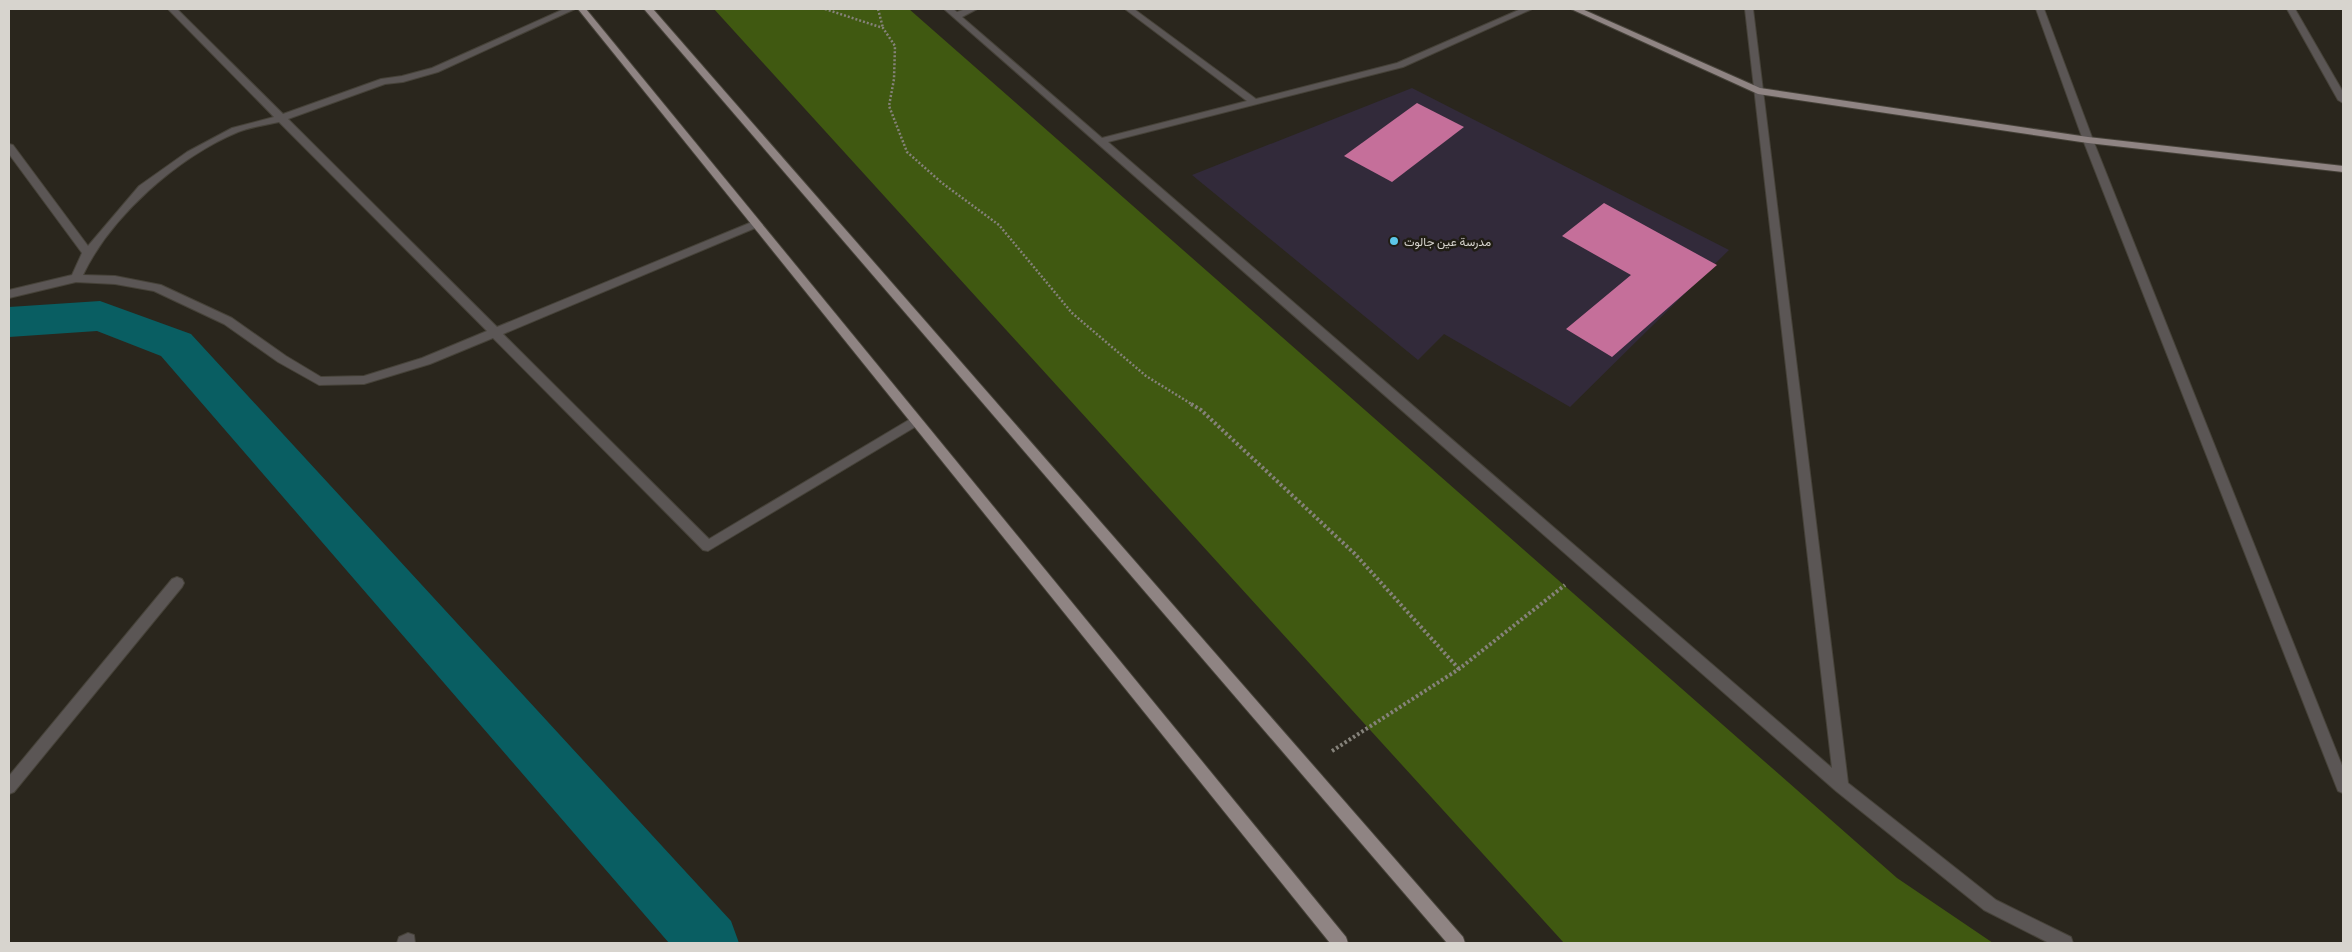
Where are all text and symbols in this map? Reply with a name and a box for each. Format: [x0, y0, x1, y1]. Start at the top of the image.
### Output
place label: مدرسة عين جالوت [1404, 232, 1491, 251]
marker: مدرسة عين جالوت [1388, 235, 1400, 247]

